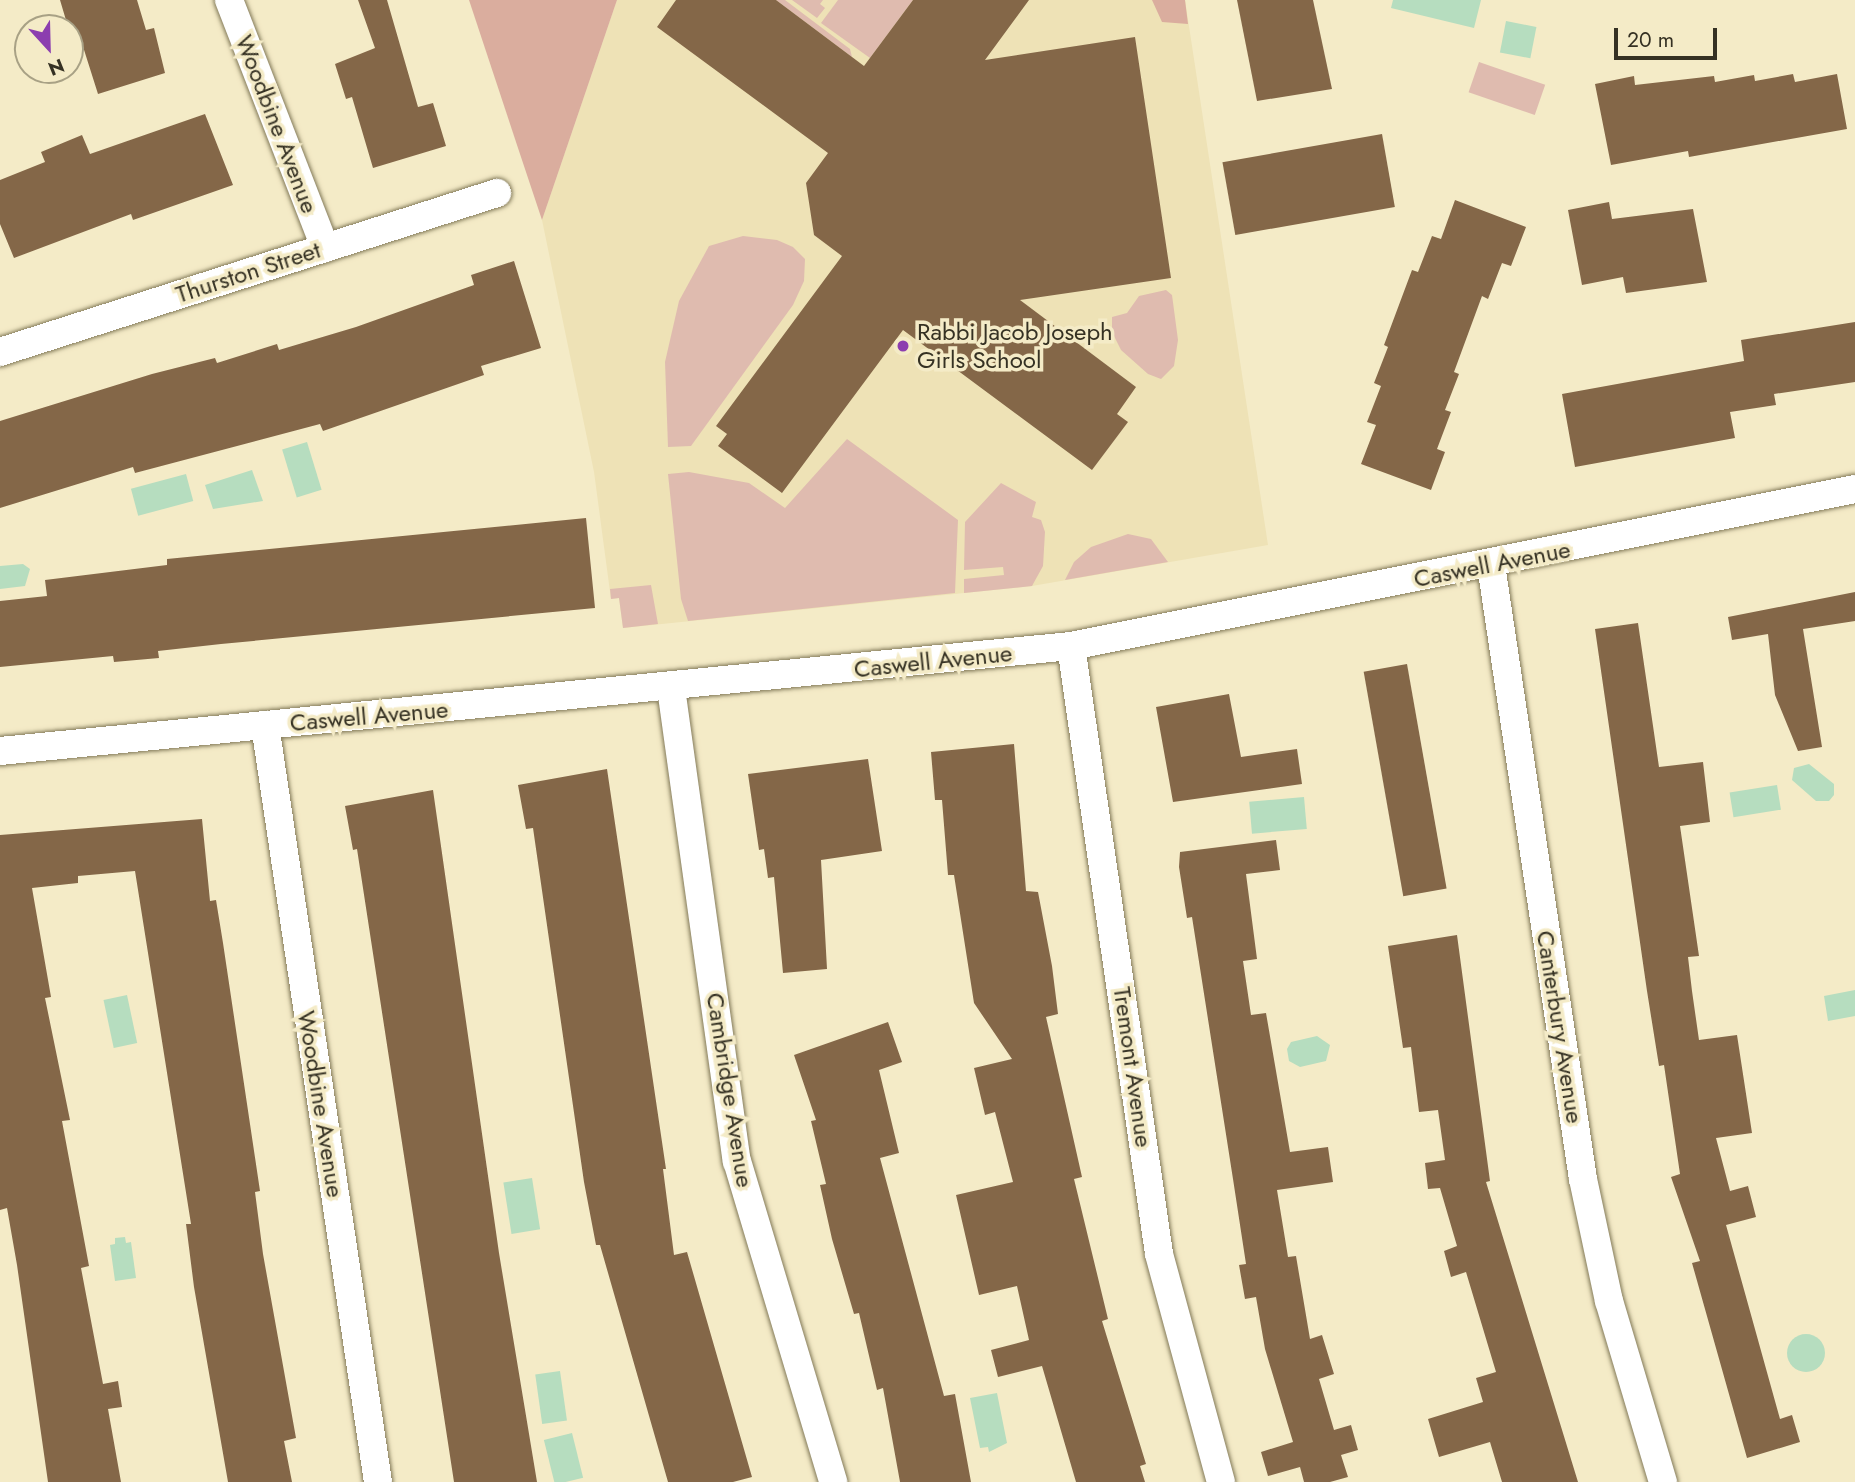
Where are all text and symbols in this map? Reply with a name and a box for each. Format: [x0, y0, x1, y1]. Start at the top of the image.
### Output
north arrow [14, 14, 84, 84]
scale bar [1617, 14, 1720, 58]
text: 20 m [1627, 25, 1674, 55]
street label: Woodbine Avenue [230, 31, 324, 217]
text: N [44, 52, 68, 82]
street label: Thurston Street [172, 235, 324, 309]
place label: Rabbi Jacob Joseph Girls School [917, 318, 1113, 374]
marker: Rabbi Jacob Joseph Girls School [895, 338, 911, 354]
street label: Caswell Avenue [1411, 535, 1573, 593]
street label: Caswell Avenue [853, 638, 1013, 684]
street label: Caswell Avenue [289, 695, 449, 737]
street label: Canterbury Avenue [1531, 929, 1589, 1125]
street label: Tremont Avenue [1107, 985, 1159, 1149]
street label: Cambridge Avenue [700, 991, 760, 1189]
street label: Woodbine Avenue [292, 1009, 350, 1199]

